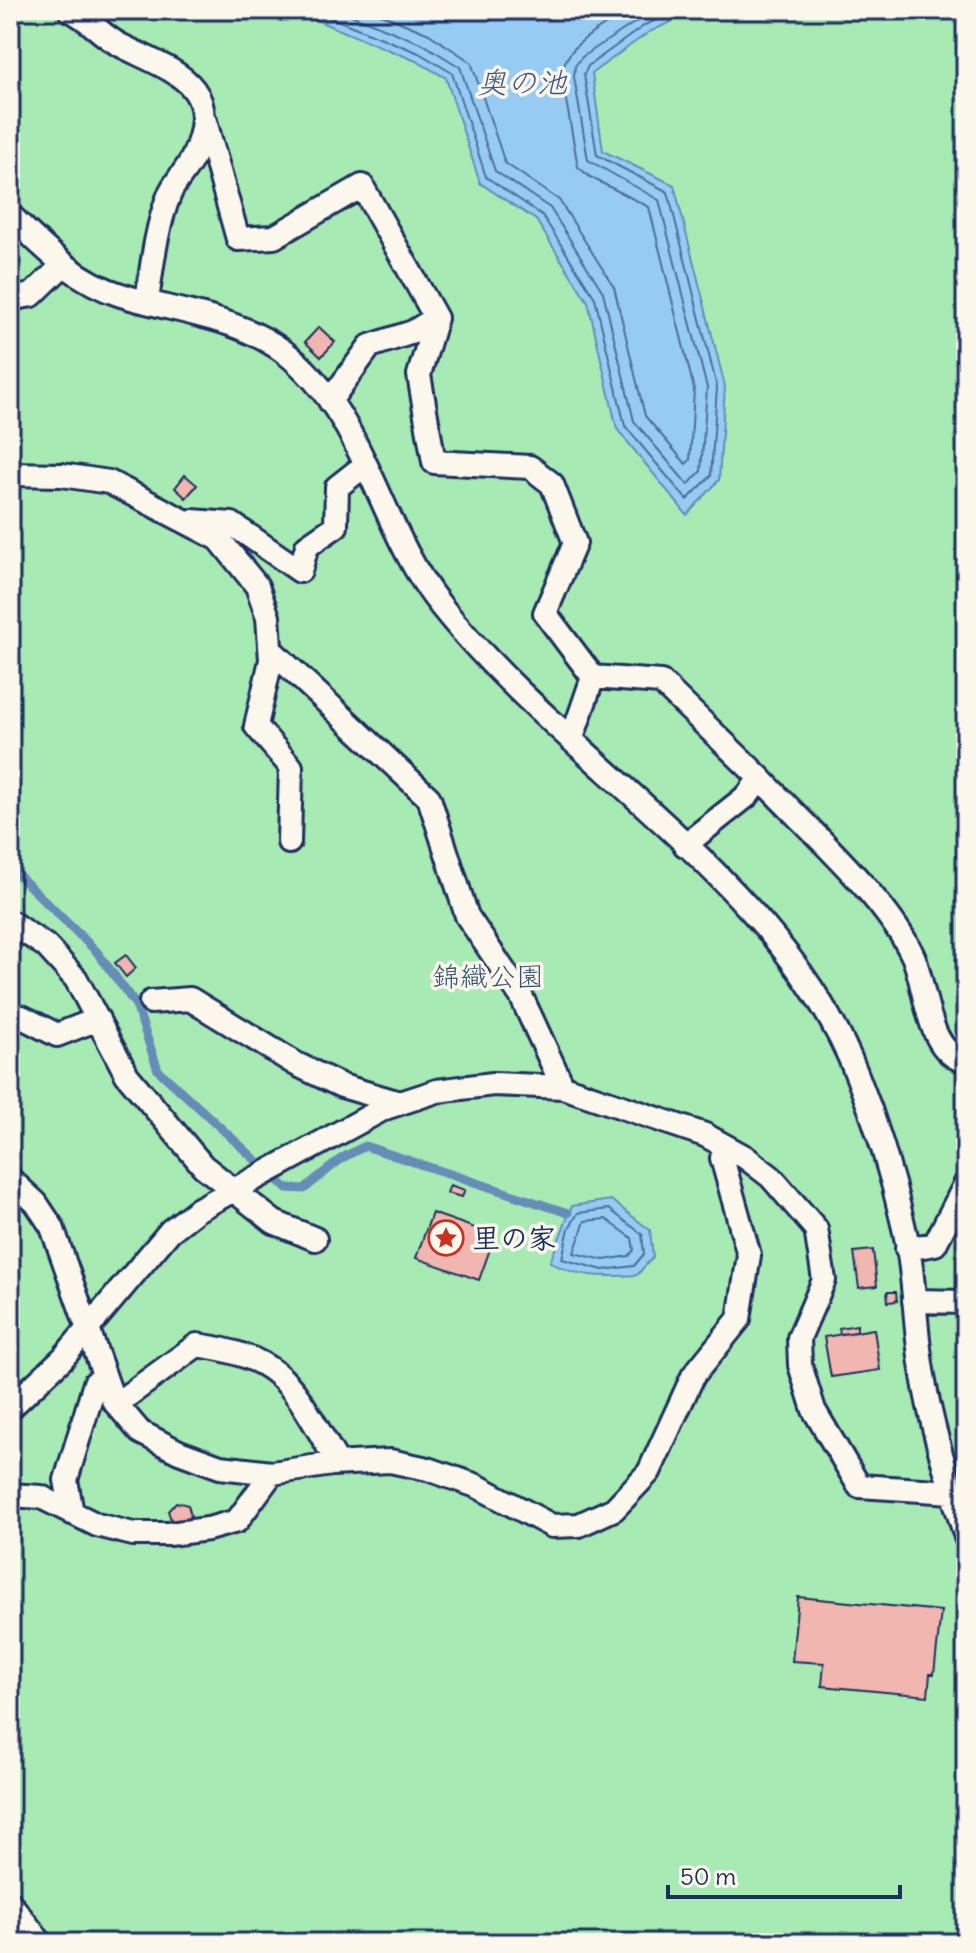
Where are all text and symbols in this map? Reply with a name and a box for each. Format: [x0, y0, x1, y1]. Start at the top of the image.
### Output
water label: 奥の池 [477, 63, 568, 101]
park label: 錦織公園 [432, 958, 544, 994]
place icon: 里の家 [427, 1219, 465, 1257]
place label: 里の家 [472, 1220, 556, 1256]
scale bar [668, 1849, 900, 1899]
text: 50 m [680, 1861, 736, 1891]

